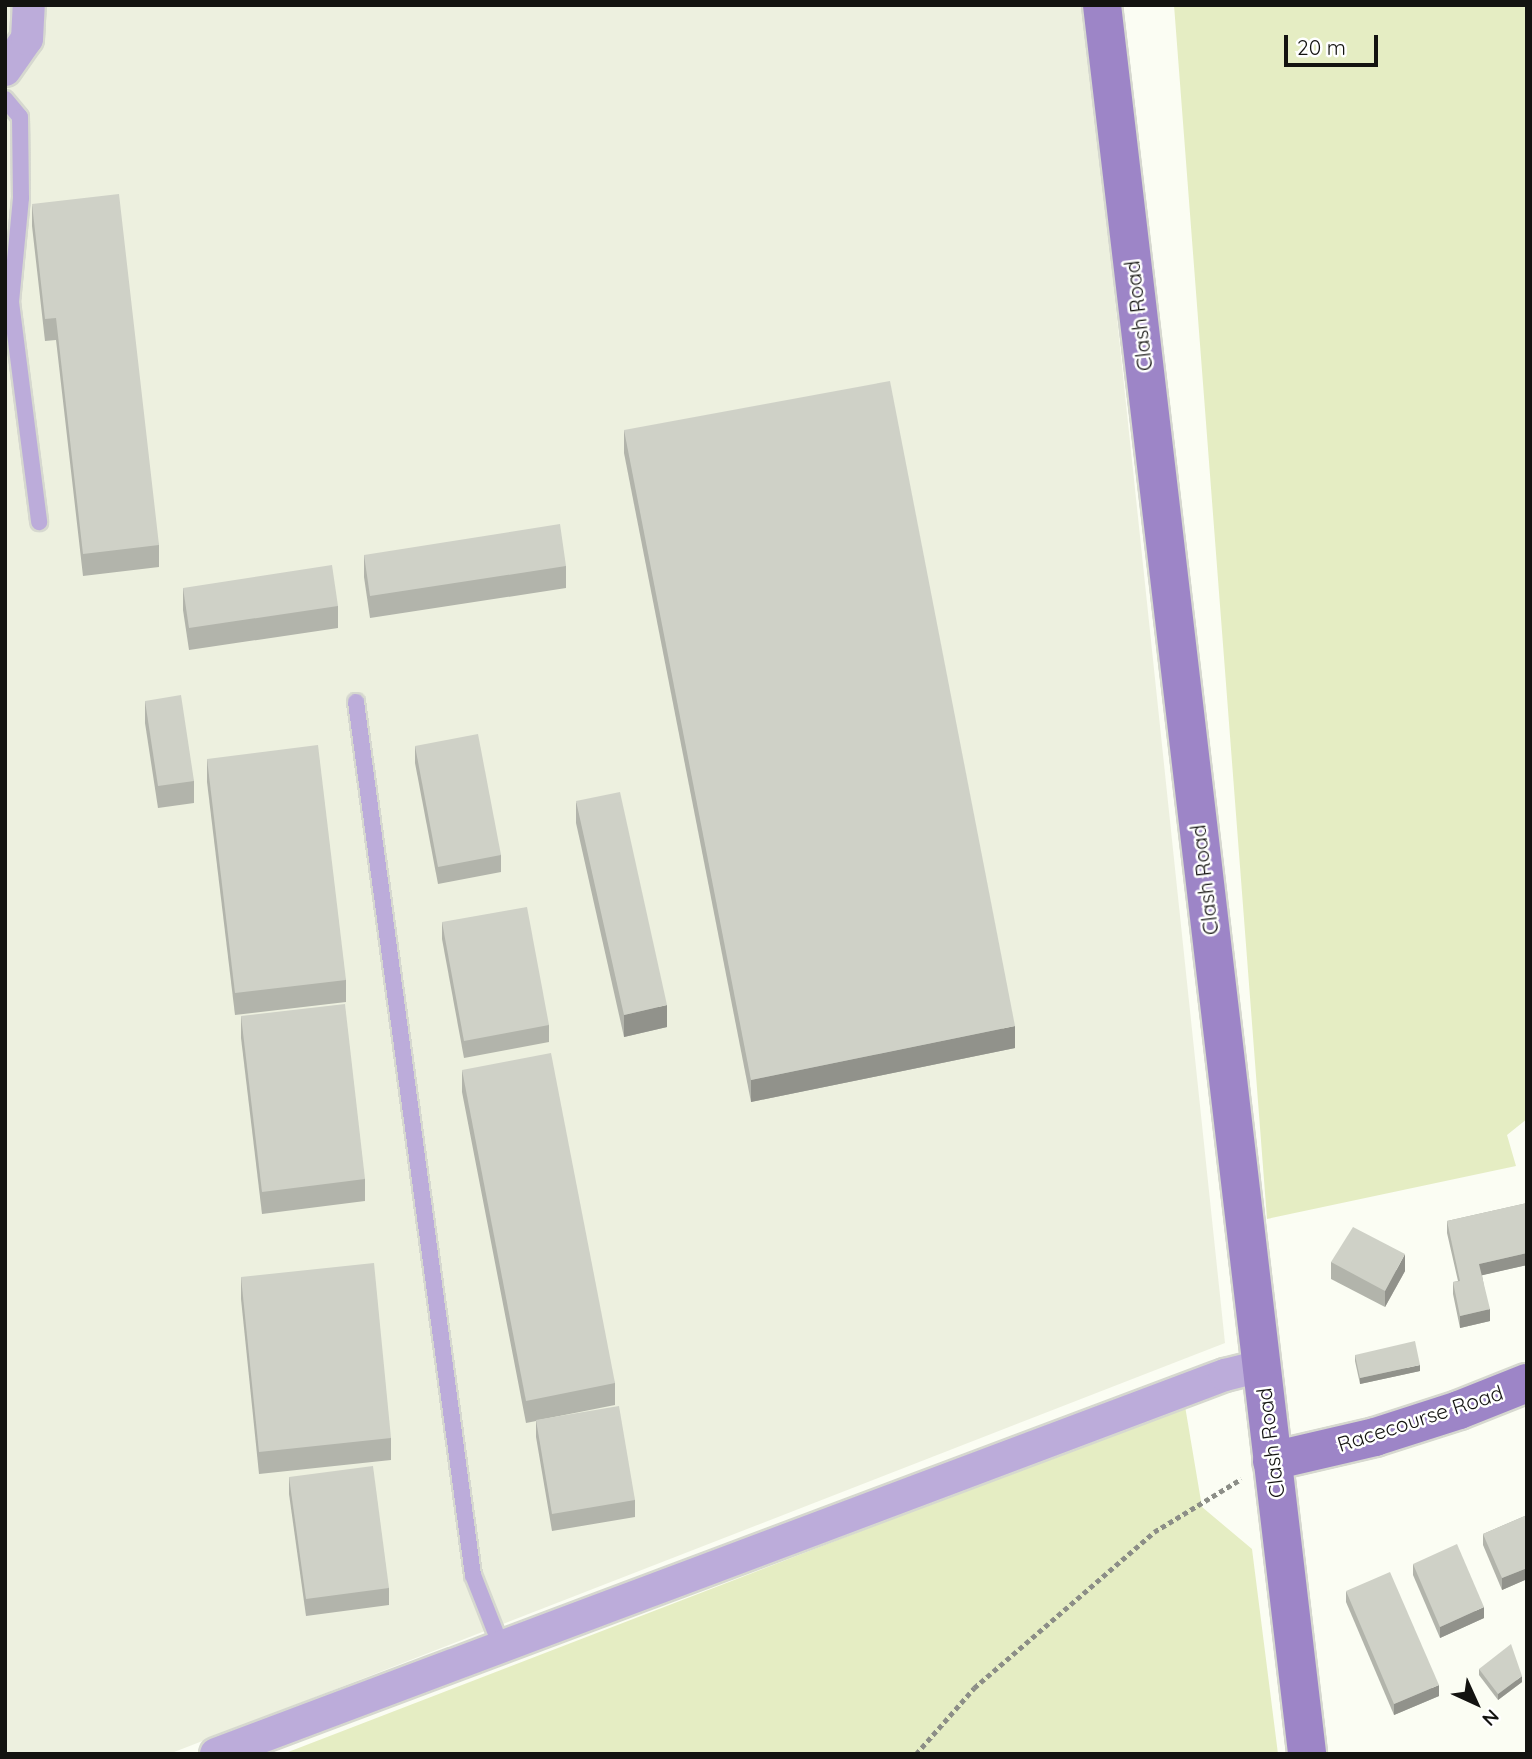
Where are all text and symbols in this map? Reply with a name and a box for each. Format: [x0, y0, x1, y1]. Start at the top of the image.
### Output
scale bar [1287, 21, 1382, 65]
text: 20 m [1297, 34, 1346, 60]
street label: Clash Road [1119, 259, 1157, 373]
street label: Clash Road [1185, 823, 1223, 937]
street label: Racecourse Road [1334, 1379, 1506, 1457]
street label: Clash Road [1251, 1386, 1289, 1500]
north arrow [1441, 1668, 1511, 1738]
text: N [1477, 1704, 1504, 1731]

